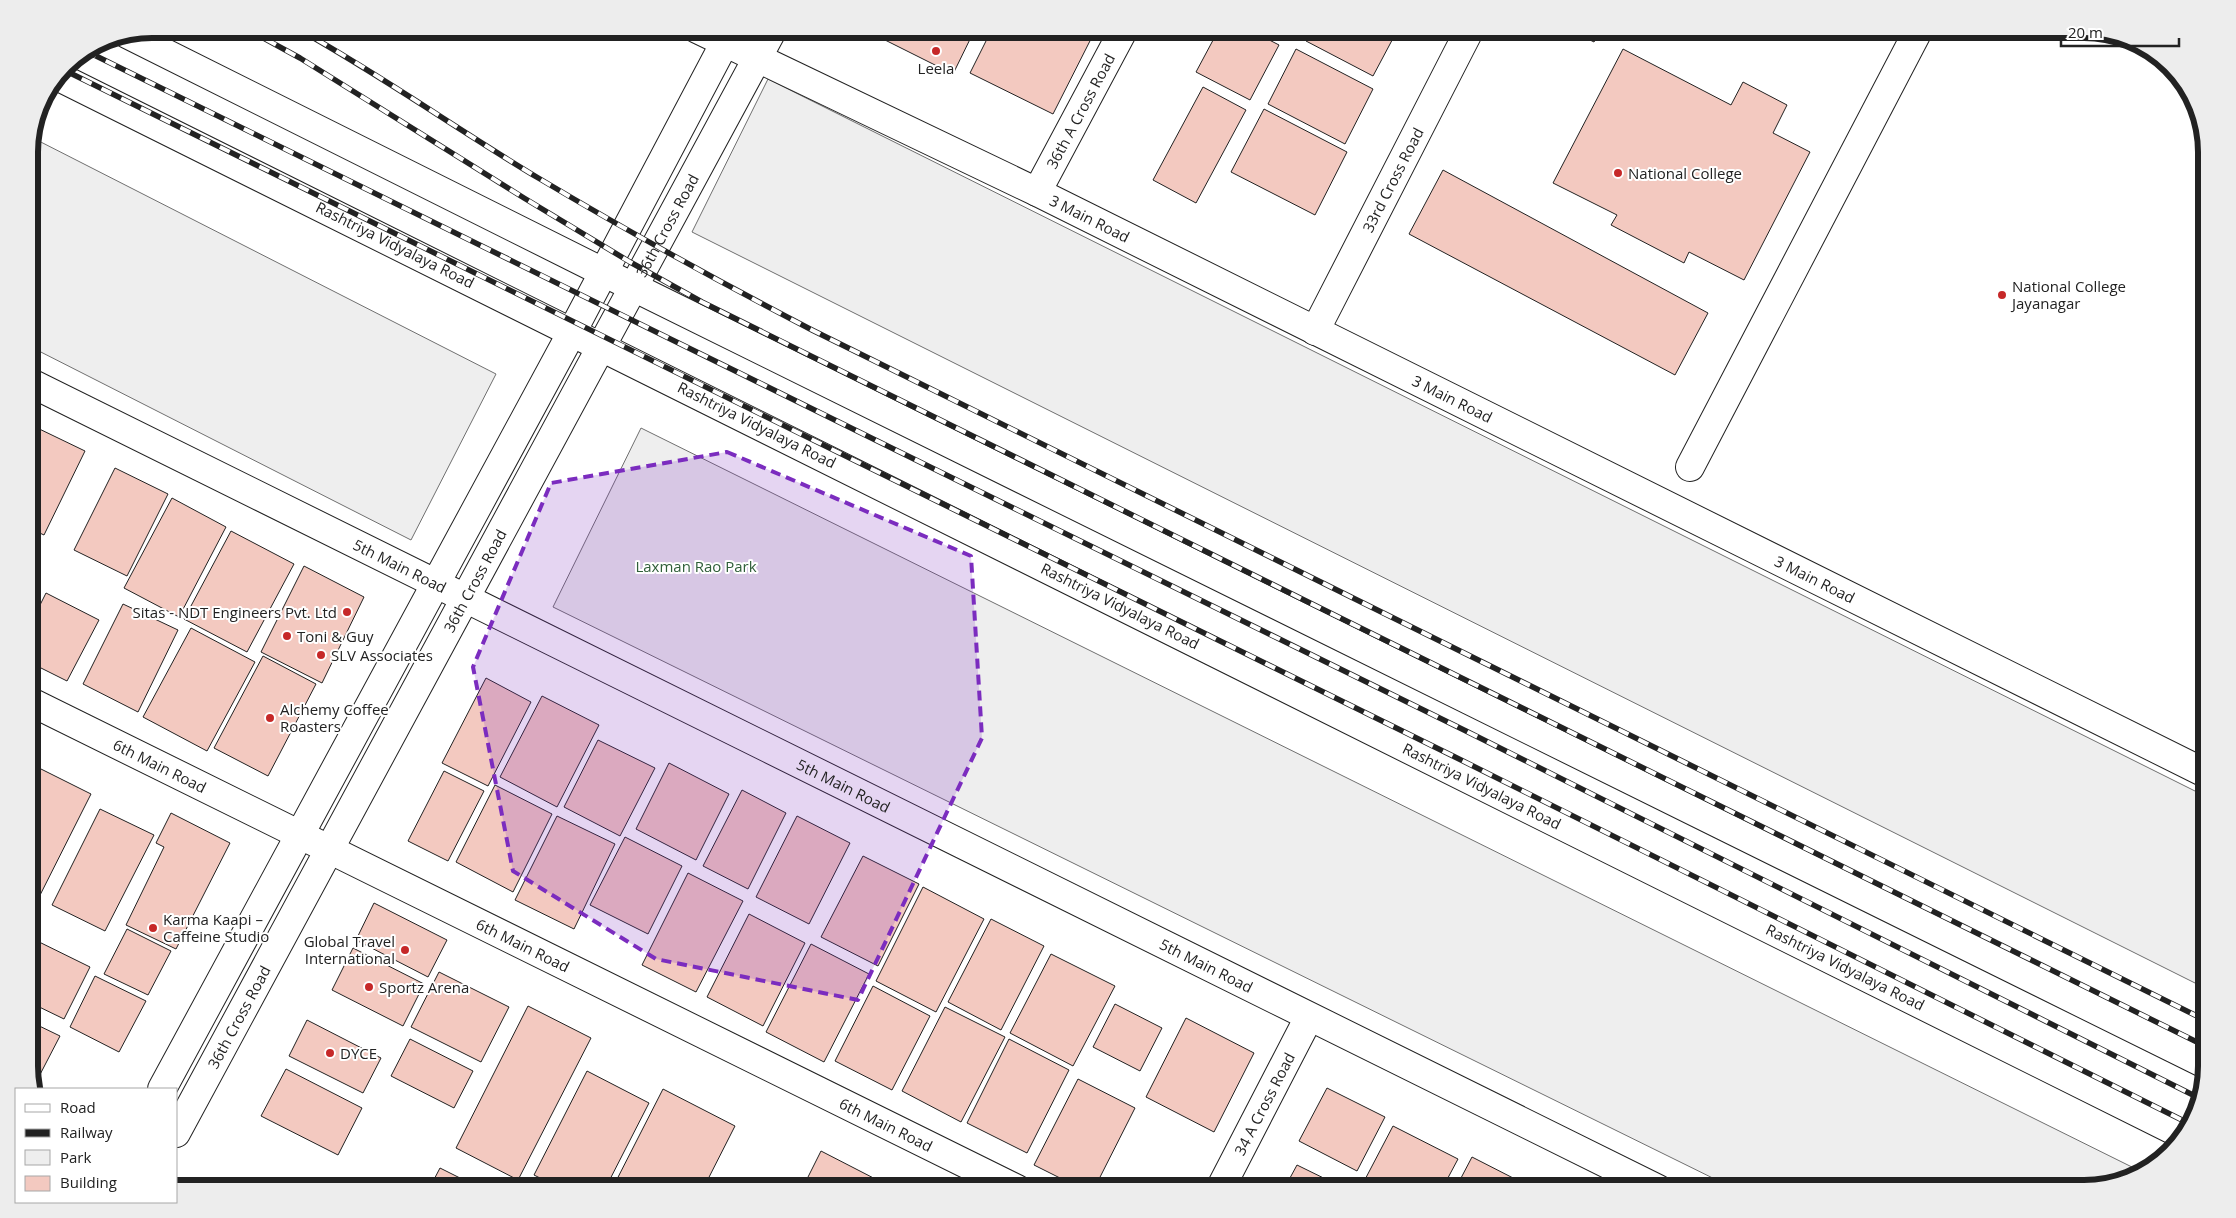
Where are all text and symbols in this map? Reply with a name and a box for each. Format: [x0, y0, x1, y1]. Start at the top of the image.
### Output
scale bar [2061, 15, 2178, 47]
text: 20 m [2068, 22, 2103, 42]
marker: Leela [930, 45, 942, 57]
street label: 36th A Cross Road [1041, 50, 1119, 172]
place label: Leela [918, 58, 954, 78]
street label: 33rd Cross Road [1357, 124, 1428, 236]
place label: National College [1628, 163, 1742, 183]
marker: National College [1612, 167, 1624, 179]
street label: 36th Cross Road [631, 170, 703, 280]
street label: 3 Main Road [1046, 190, 1133, 247]
street label: Rashtriya Vidyalaya Road [313, 197, 478, 292]
place label: National College Jayanagar [2010, 276, 2126, 313]
marker: National College Jayanagar [1996, 289, 2008, 301]
street label: 3 Main Road [1409, 370, 1496, 427]
street label: Rashtriya Vidyalaya Road [674, 377, 840, 473]
street label: 36th Cross Road [439, 526, 511, 636]
street label: 5th Main Road [350, 534, 450, 597]
street label: 3 Main Road [1772, 551, 1858, 607]
park label: Laxman Rao Park [635, 556, 757, 576]
street label: Rashtriya Vidyalaya Road [1038, 558, 1203, 654]
place label: Sitas - NDT Engineers Pvt. Ltd [132, 602, 337, 622]
marker: Sitas - NDT Engineers Pvt. Ltd [341, 606, 353, 618]
place label: Toni & Guy [297, 626, 374, 646]
marker: Toni & Guy [281, 630, 293, 642]
place label: SLV Associates [331, 645, 433, 665]
marker: SLV Associates [315, 649, 327, 661]
place label: Alchemy Coffee Roasters [280, 699, 389, 736]
marker: Alchemy Coffee Roasters [264, 712, 276, 724]
street label: 6th Main Road [110, 734, 210, 797]
street label: Rashtriya Vidyalaya Road [1399, 738, 1565, 834]
street label: 5th Main Road [794, 754, 893, 817]
place label: Karma Kaapi – Caffeine Studio [163, 909, 269, 946]
street label: 6th Main Road [473, 914, 573, 976]
street label: Rashtriya Vidyalaya Road [1763, 919, 1928, 1015]
marker: Karma Kaapi – Caffeine Studio [147, 922, 159, 934]
place label: Global Travel International [304, 931, 395, 968]
street label: 5th Main Road [1156, 934, 1256, 997]
marker: Global Travel International [399, 944, 411, 956]
street label: 36th Cross Road [203, 962, 275, 1072]
place label: Sportz Arena [379, 977, 469, 997]
marker: Sportz Arena [363, 981, 375, 993]
place label: DYCE [340, 1043, 377, 1063]
marker: DYCE [324, 1047, 336, 1059]
street label: 34 A Cross Road [1229, 1049, 1299, 1159]
legend [15, 1088, 178, 1203]
street label: 6th Main Road [836, 1093, 936, 1156]
text: Road [60, 1097, 96, 1117]
text: Railway [60, 1122, 113, 1142]
text: Park [60, 1147, 91, 1167]
text: Building [60, 1172, 117, 1192]

